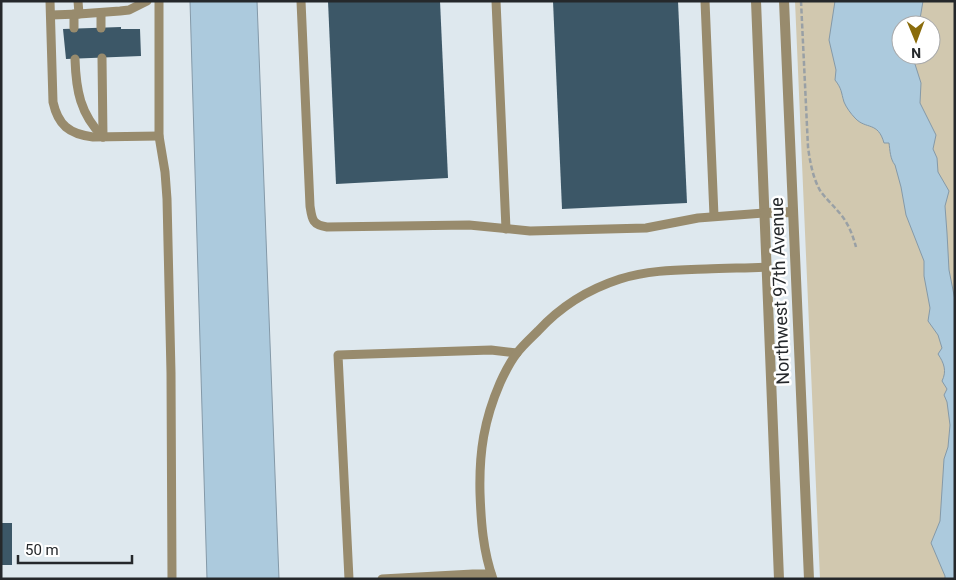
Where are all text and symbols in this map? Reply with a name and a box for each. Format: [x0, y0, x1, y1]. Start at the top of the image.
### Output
north arrow [891, 15, 941, 65]
text: N [911, 45, 921, 61]
street label: Northwest 97th Avenue [766, 197, 793, 385]
scale bar [18, 532, 131, 564]
text: 50 m [25, 541, 59, 559]

